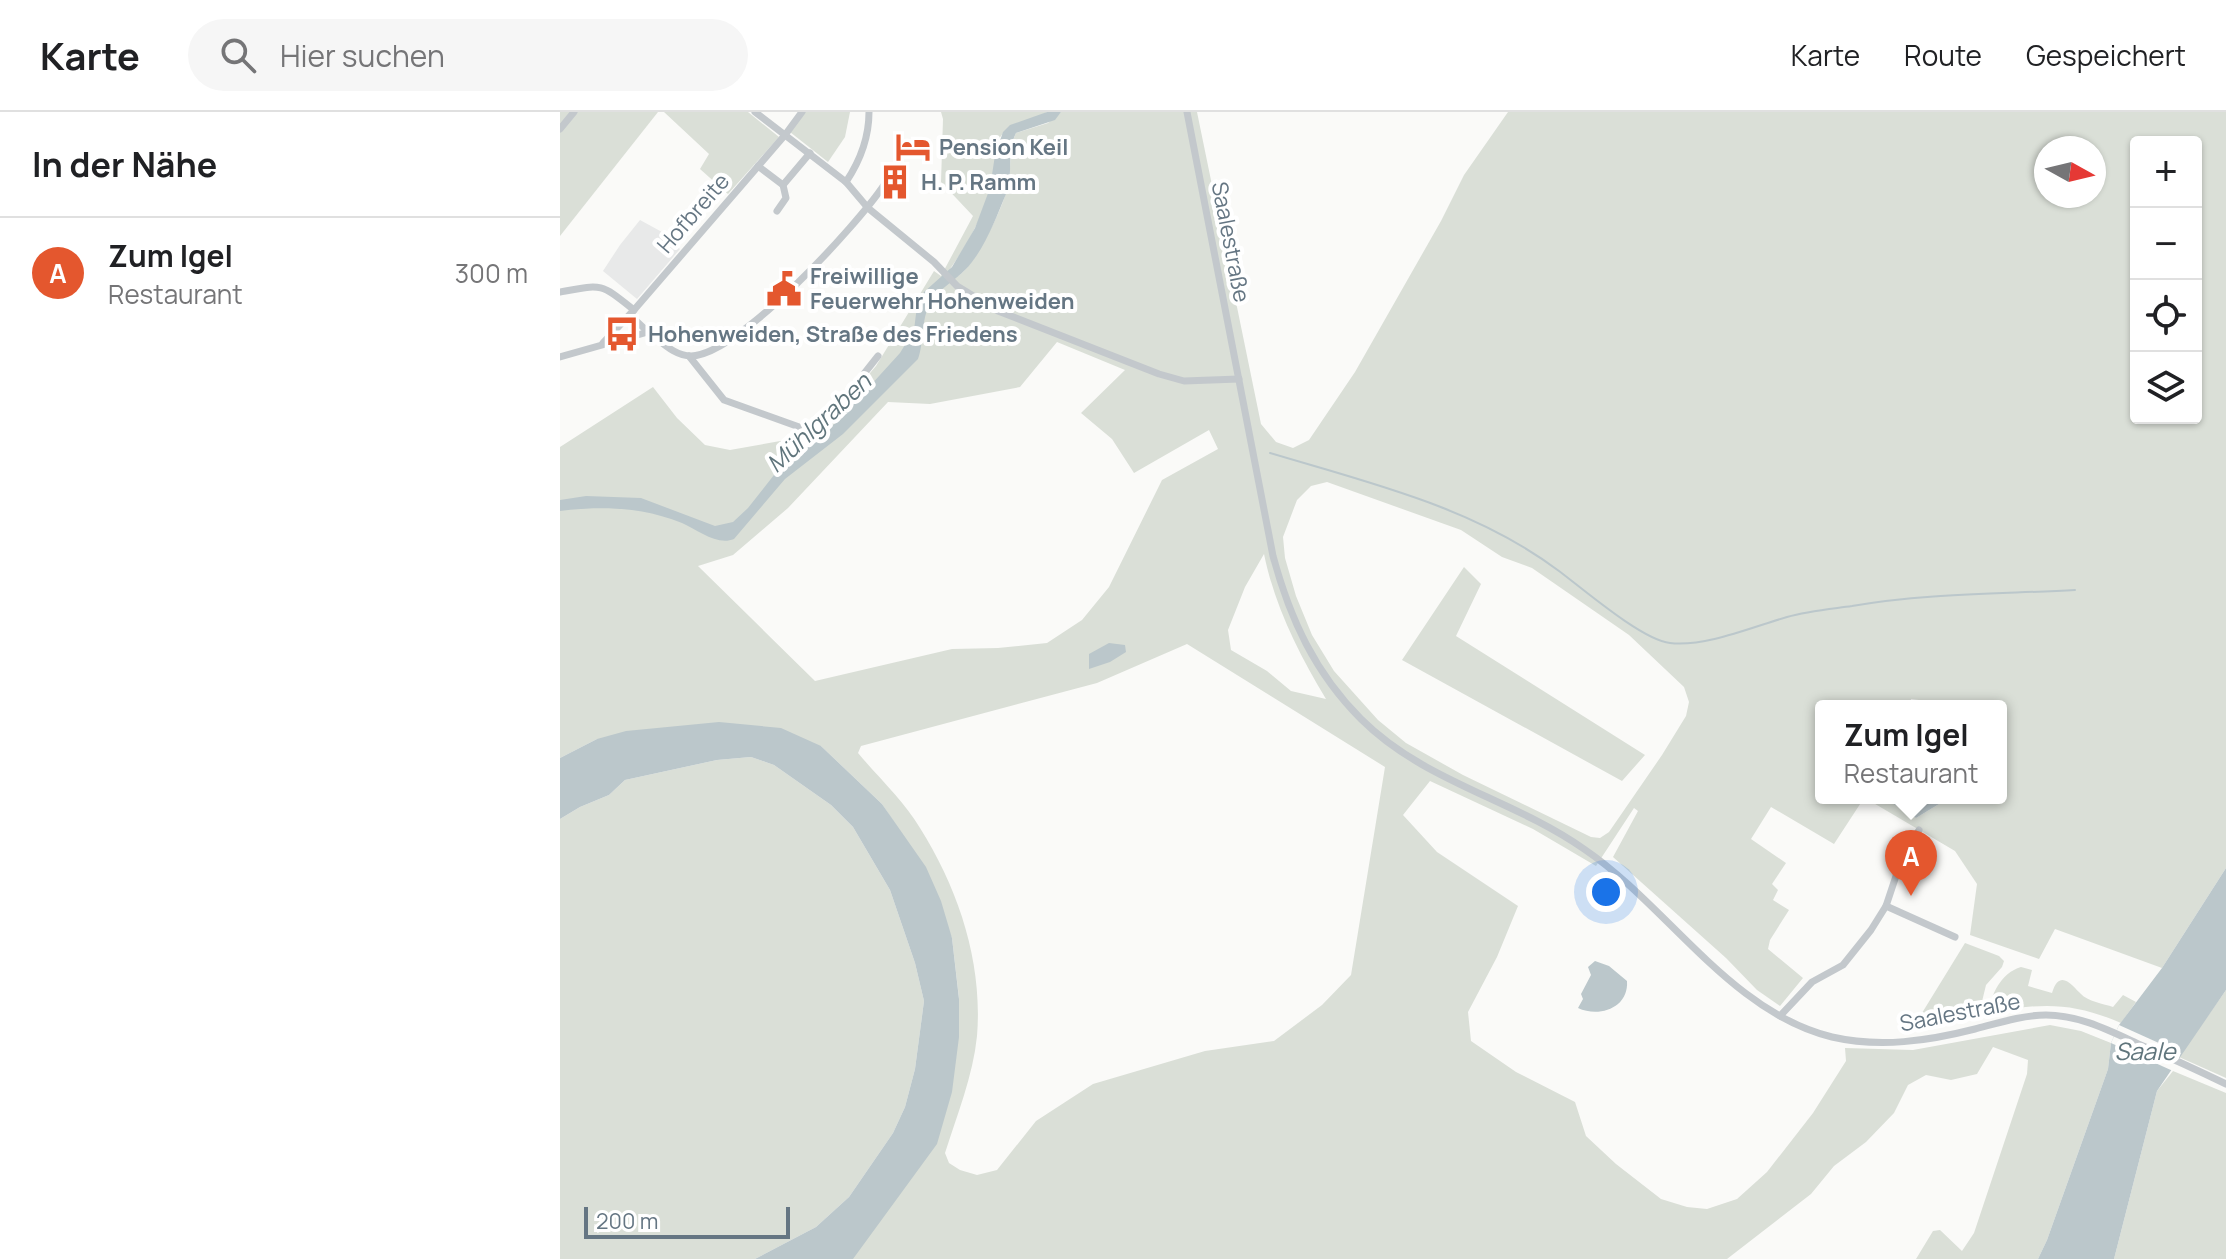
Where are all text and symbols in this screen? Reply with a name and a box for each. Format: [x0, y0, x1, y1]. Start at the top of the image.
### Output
search box [188, 19, 748, 91]
text: Karte [40, 29, 140, 81]
icon: search [216, 33, 260, 77]
text: Hier suchen [280, 35, 445, 76]
text: Karte [1791, 36, 1860, 74]
text: Route [1904, 36, 1982, 74]
text: Gespeichert [2026, 36, 2186, 74]
hotel icon: Pension Keil [894, 128, 932, 166]
place label: Pension Keil [939, 132, 1068, 162]
north arrow [2034, 136, 2106, 208]
map controls [2130, 136, 2202, 424]
button: + [2130, 136, 2202, 208]
text: In der Nähe [32, 141, 217, 187]
building icon: H. P. Ramm [876, 163, 914, 201]
street label: Hofbreite [650, 167, 736, 259]
place label: H. P. Ramm [921, 167, 1036, 197]
street label: Saalestraße [1205, 179, 1257, 305]
button: − [2130, 208, 2202, 280]
text: Zum Igel [108, 235, 233, 276]
text: A [49, 255, 67, 291]
text: 300 m [455, 255, 528, 291]
place label: Freiwillige Feuerwehr Hohenweiden [810, 261, 1074, 316]
public building icon: Freiwillige Feuerwehr Hohenweiden [765, 270, 803, 308]
text: Restaurant [108, 276, 243, 312]
button: locate [2130, 280, 2202, 352]
bus stop icon: Hohenweiden, Straße des Friedens [603, 315, 641, 353]
place label: Hohenweiden, Straße des Friedens [648, 319, 1018, 349]
button: layers [2130, 352, 2202, 424]
water label: Mühlgraben [758, 364, 878, 479]
popup [1815, 700, 2007, 804]
text: Zum Igel [1844, 714, 1969, 755]
text: Restaurant [1844, 755, 1978, 791]
pin: A [1885, 830, 1937, 896]
your location [1586, 872, 1626, 912]
street label: Saalestraße [1897, 986, 2023, 1038]
water label: Saale [2114, 1034, 2178, 1067]
scale bar [584, 1203, 790, 1239]
text: 200 m [596, 1206, 658, 1236]

